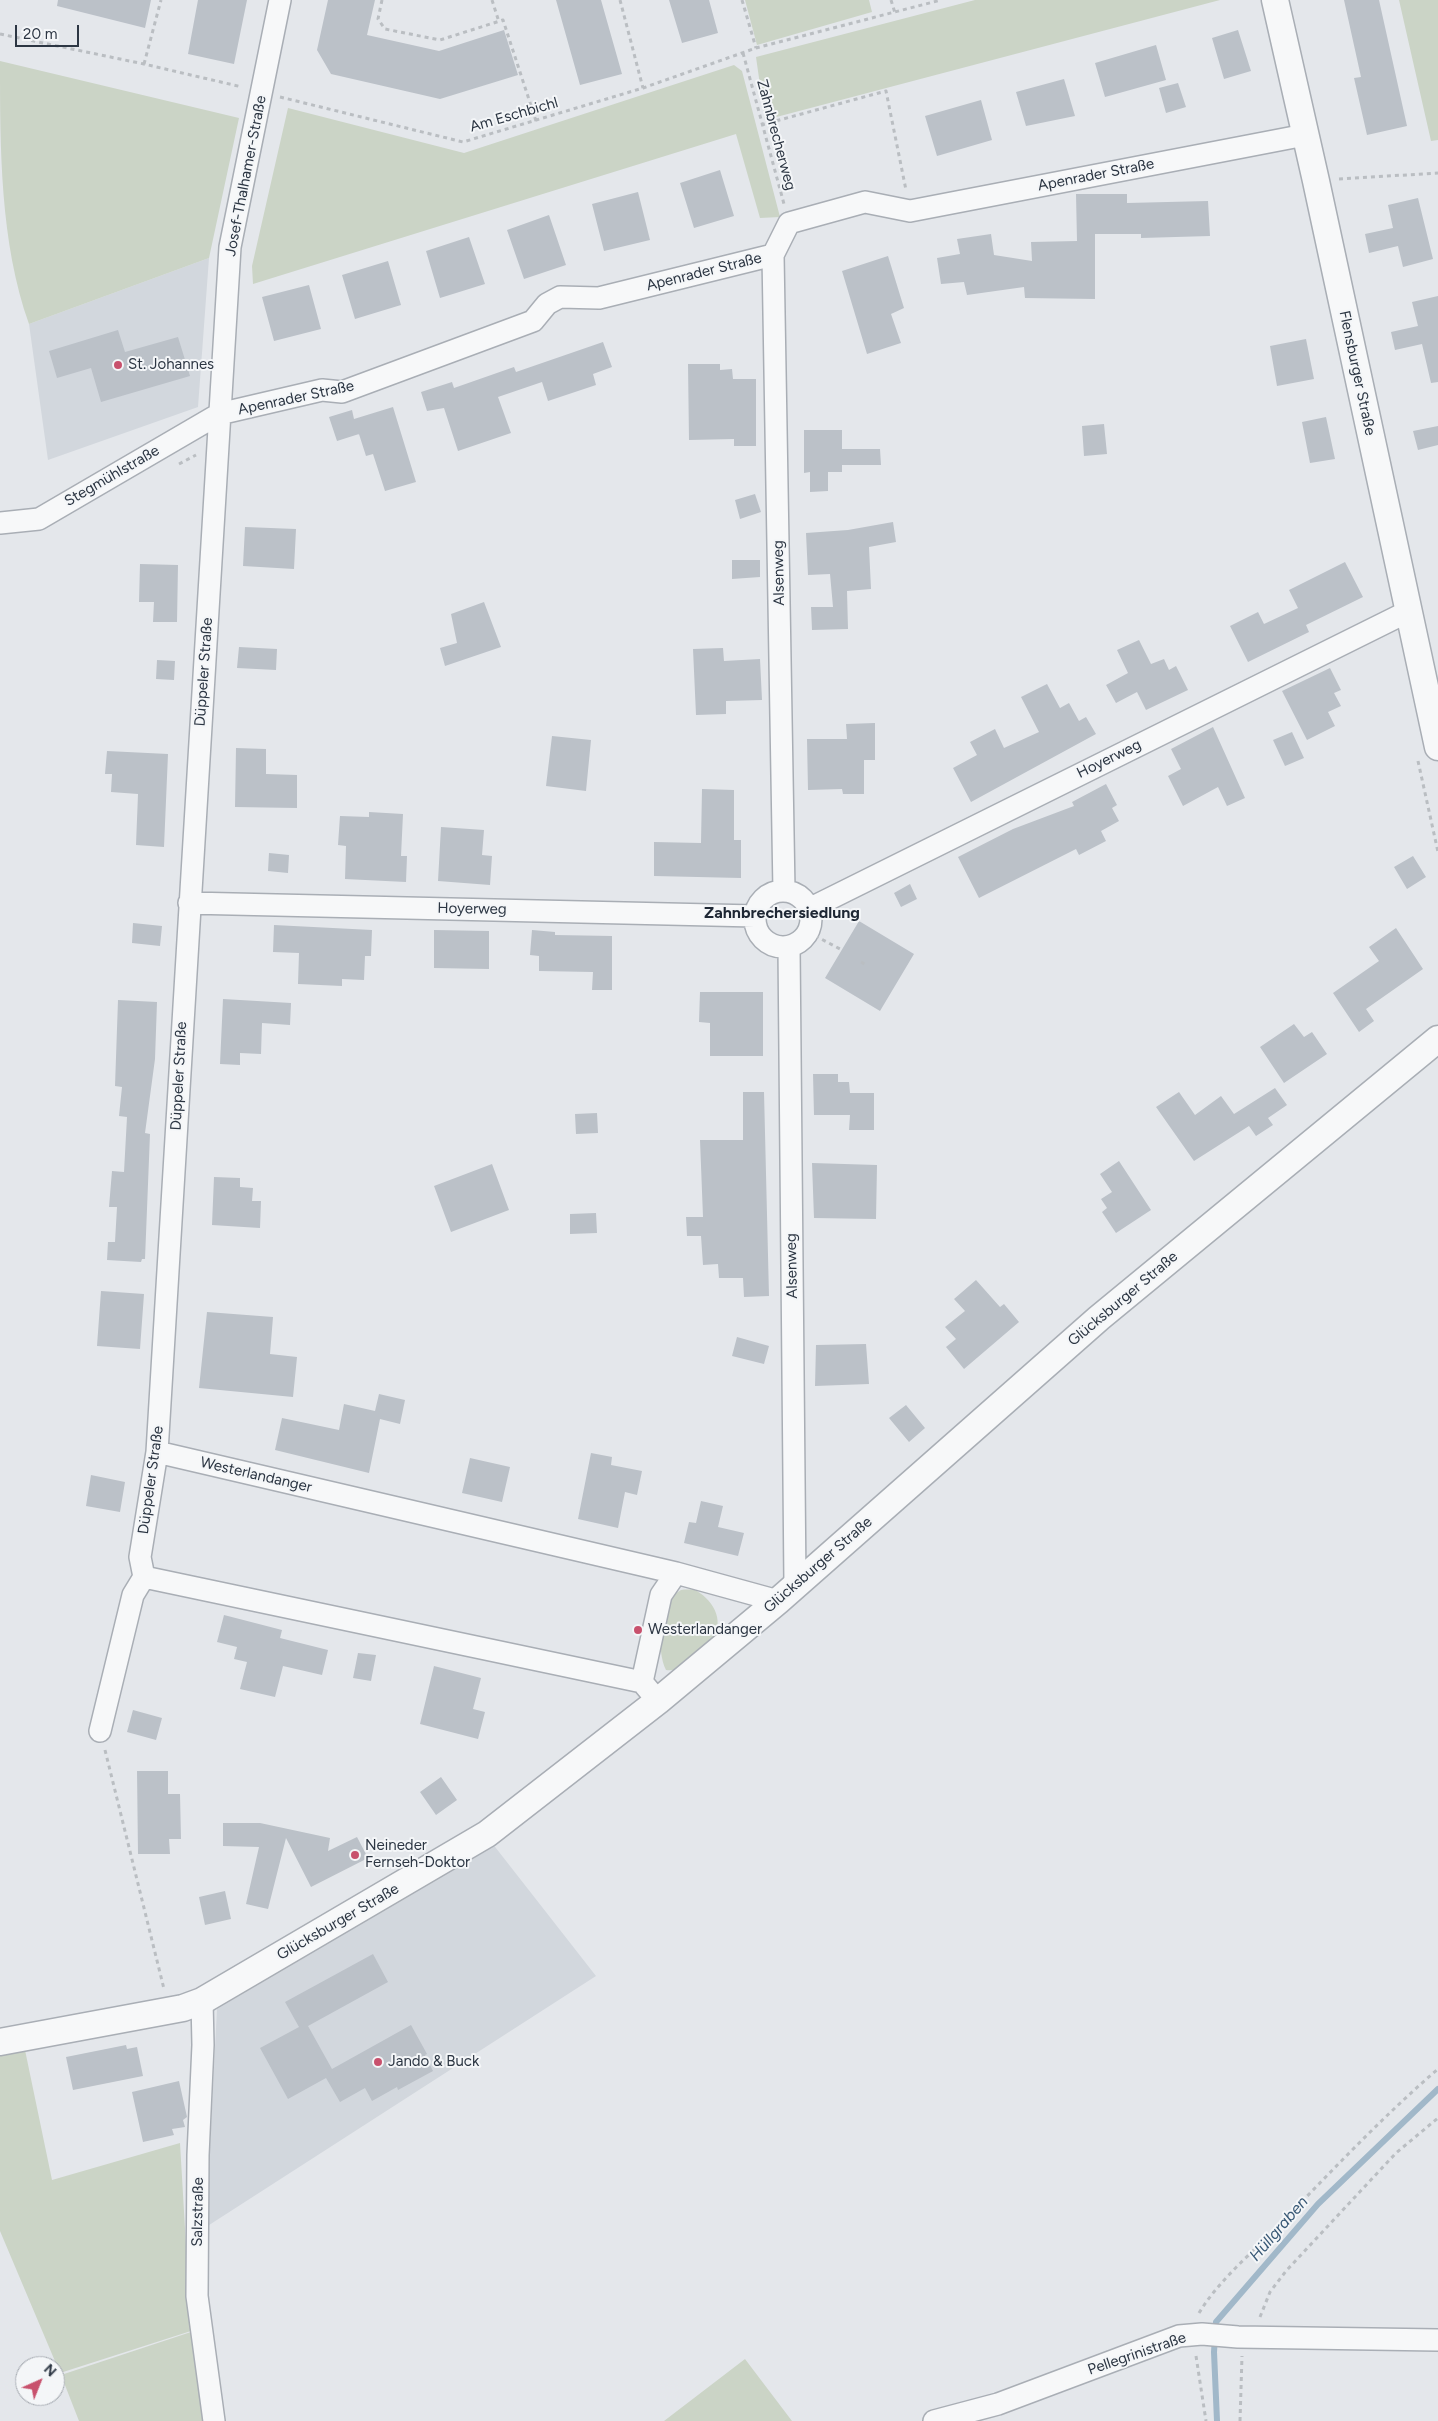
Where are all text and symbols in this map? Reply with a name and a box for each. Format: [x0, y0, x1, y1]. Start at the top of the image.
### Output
scale bar [18, 15, 81, 47]
text: 20 m [23, 25, 57, 43]
street label: Zahnbrecherweg [753, 77, 799, 193]
street label: Josef-Thalhamer-Straße [222, 94, 270, 258]
street label: Am Eschbichl [468, 94, 560, 136]
street label: Apenrader Straße [1036, 155, 1156, 195]
street label: Apenrader Straße [644, 249, 764, 295]
street label: Flensburger Straße [1335, 309, 1379, 437]
place label: St. Johannes [128, 356, 214, 374]
marker: St. Johannes [112, 359, 124, 371]
street label: Apenrader Straße [236, 377, 356, 419]
street label: Stegmühlstraße [61, 442, 163, 510]
street label: Alsenweg [769, 540, 789, 606]
street label: Düppeler Straße [191, 617, 217, 727]
street label: Hoyerweg [1074, 736, 1144, 782]
street label: Hoyerweg [437, 899, 507, 919]
district label: Zahnbrechersiedlung [704, 903, 860, 923]
street label: Düppeler Straße [167, 1021, 191, 1131]
street label: Alsenweg [782, 1233, 802, 1299]
street label: Glücksburger Straße [1064, 1248, 1182, 1350]
street label: Düppeler Straße [134, 1425, 168, 1535]
street label: Westerlandanger [198, 1453, 314, 1497]
street label: Glücksburger Straße [760, 1513, 876, 1617]
place label: Westerlandanger [648, 1621, 762, 1639]
marker: Westerlandanger [632, 1624, 644, 1636]
place label: Neineder Fernseh-Doktor [365, 1837, 470, 1872]
marker: Neineder Fernseh-Doktor [349, 1849, 361, 1861]
street label: Glücksburger Straße [274, 1880, 402, 1964]
place label: Jando & Buck [388, 2053, 479, 2071]
marker: Jando & Buck [372, 2056, 384, 2068]
street label: Salzstraße [188, 2177, 208, 2247]
water label: Hüllgraben [1246, 2193, 1312, 2265]
street label: Pellegrinistraße [1085, 2329, 1189, 2379]
north arrow [15, 2356, 65, 2406]
text: N [40, 2361, 60, 2380]

